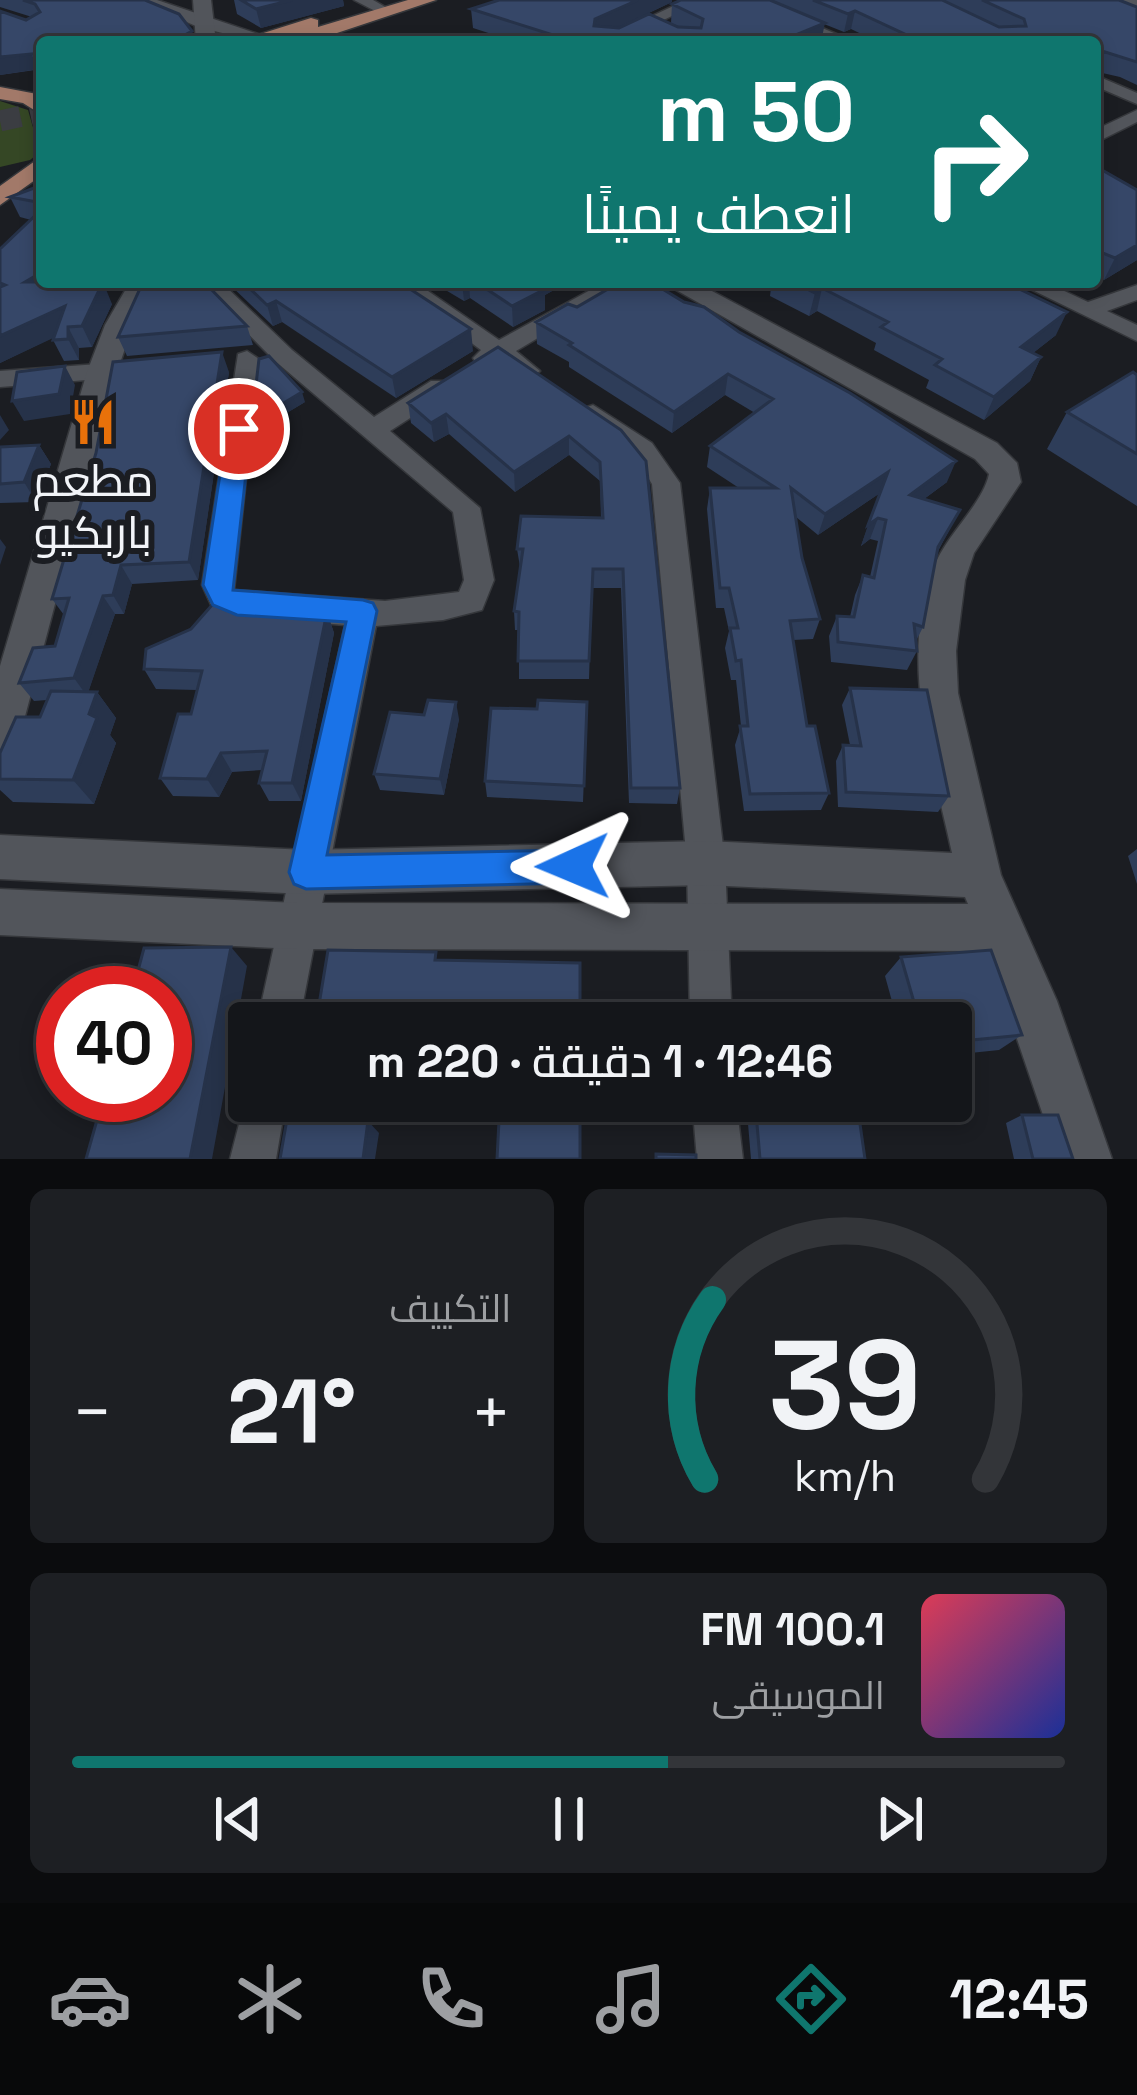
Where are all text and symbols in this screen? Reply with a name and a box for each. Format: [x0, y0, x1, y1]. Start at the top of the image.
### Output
text: 50 m [657, 58, 855, 166]
icon: right [897, 84, 1053, 240]
text: انعطف يمينًا [582, 180, 855, 249]
pin [188, 378, 290, 480]
icon: arrive [206, 396, 272, 462]
restaurant icon: مطعم باربكيو [68, 397, 118, 447]
place label: مطعم باربكيو [33, 452, 153, 561]
position arrow [510, 803, 636, 929]
speed limit sign: 40 [36, 966, 192, 1122]
text: 12:46 · 1 دقيقة · 220 m [367, 1033, 833, 1090]
text: التكييف [389, 1284, 512, 1333]
text: 39 [769, 1305, 922, 1464]
text: 21° [227, 1354, 357, 1469]
text: − [72, 1370, 113, 1454]
text: + [471, 1370, 511, 1454]
text: km/h [794, 1449, 896, 1504]
text: 100.1 FM [700, 1601, 885, 1658]
text: الموسيقى [712, 1671, 885, 1720]
icon: previous [205, 1786, 271, 1852]
icon: pause [536, 1786, 602, 1852]
icon: next [867, 1786, 933, 1852]
icon: car [48, 1957, 132, 2041]
icon: climate [228, 1957, 312, 2041]
icon: phone [409, 1957, 493, 2041]
icon: music [589, 1957, 673, 2041]
icon: directions [769, 1957, 853, 2041]
text: 12:45 [950, 1965, 1089, 2034]

